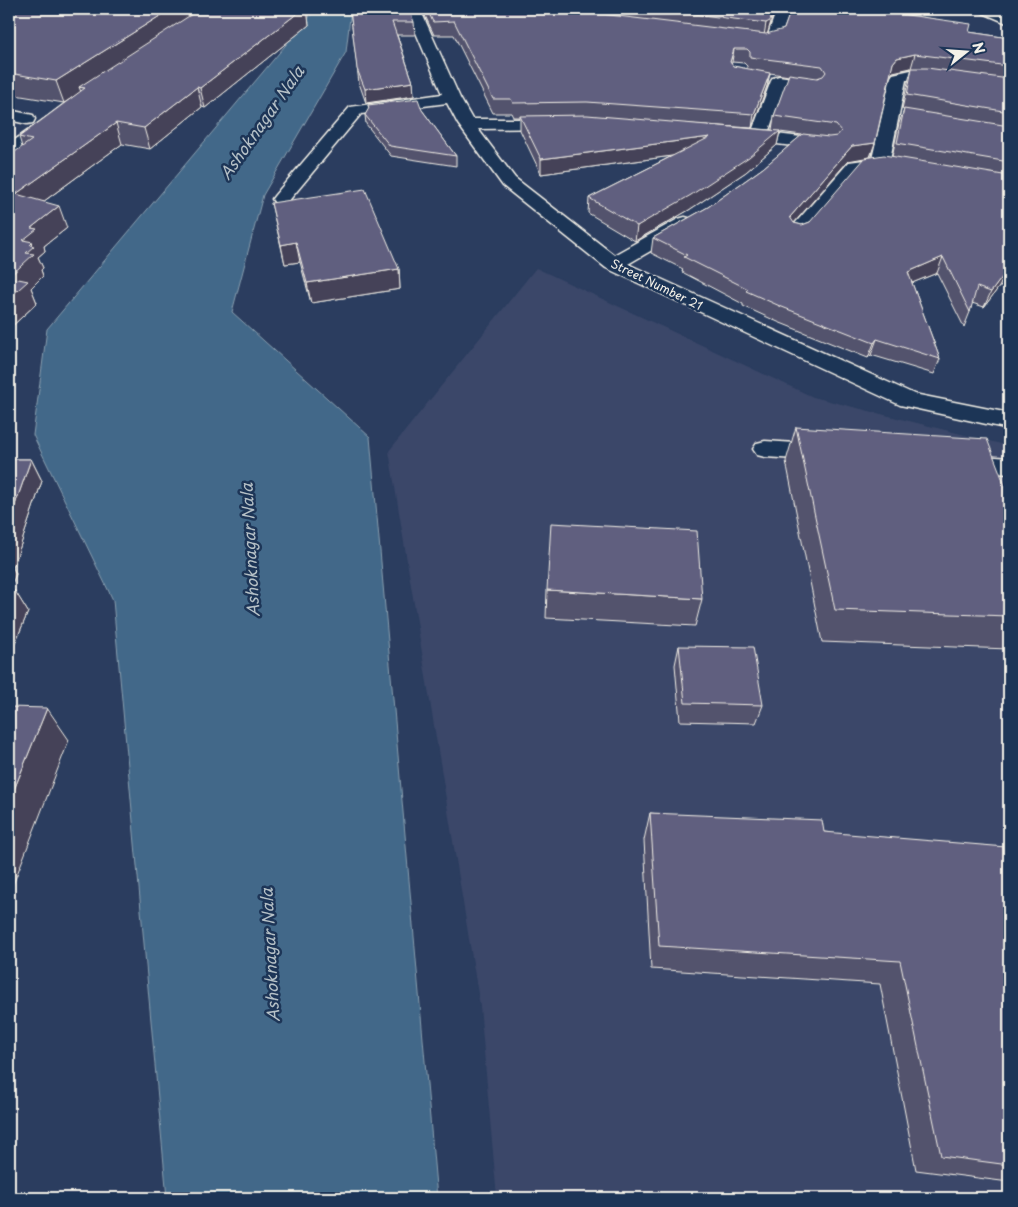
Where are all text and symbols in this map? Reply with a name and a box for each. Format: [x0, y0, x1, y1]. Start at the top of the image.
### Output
north arrow [940, 28, 990, 78]
text: N [967, 40, 991, 56]
water label: Ashoknagar Nala [213, 59, 310, 184]
street label: Street Number 21 [608, 254, 706, 314]
water label: Ashoknagar Nala [233, 482, 264, 618]
water label: Ashoknagar Nala [253, 887, 284, 1023]

